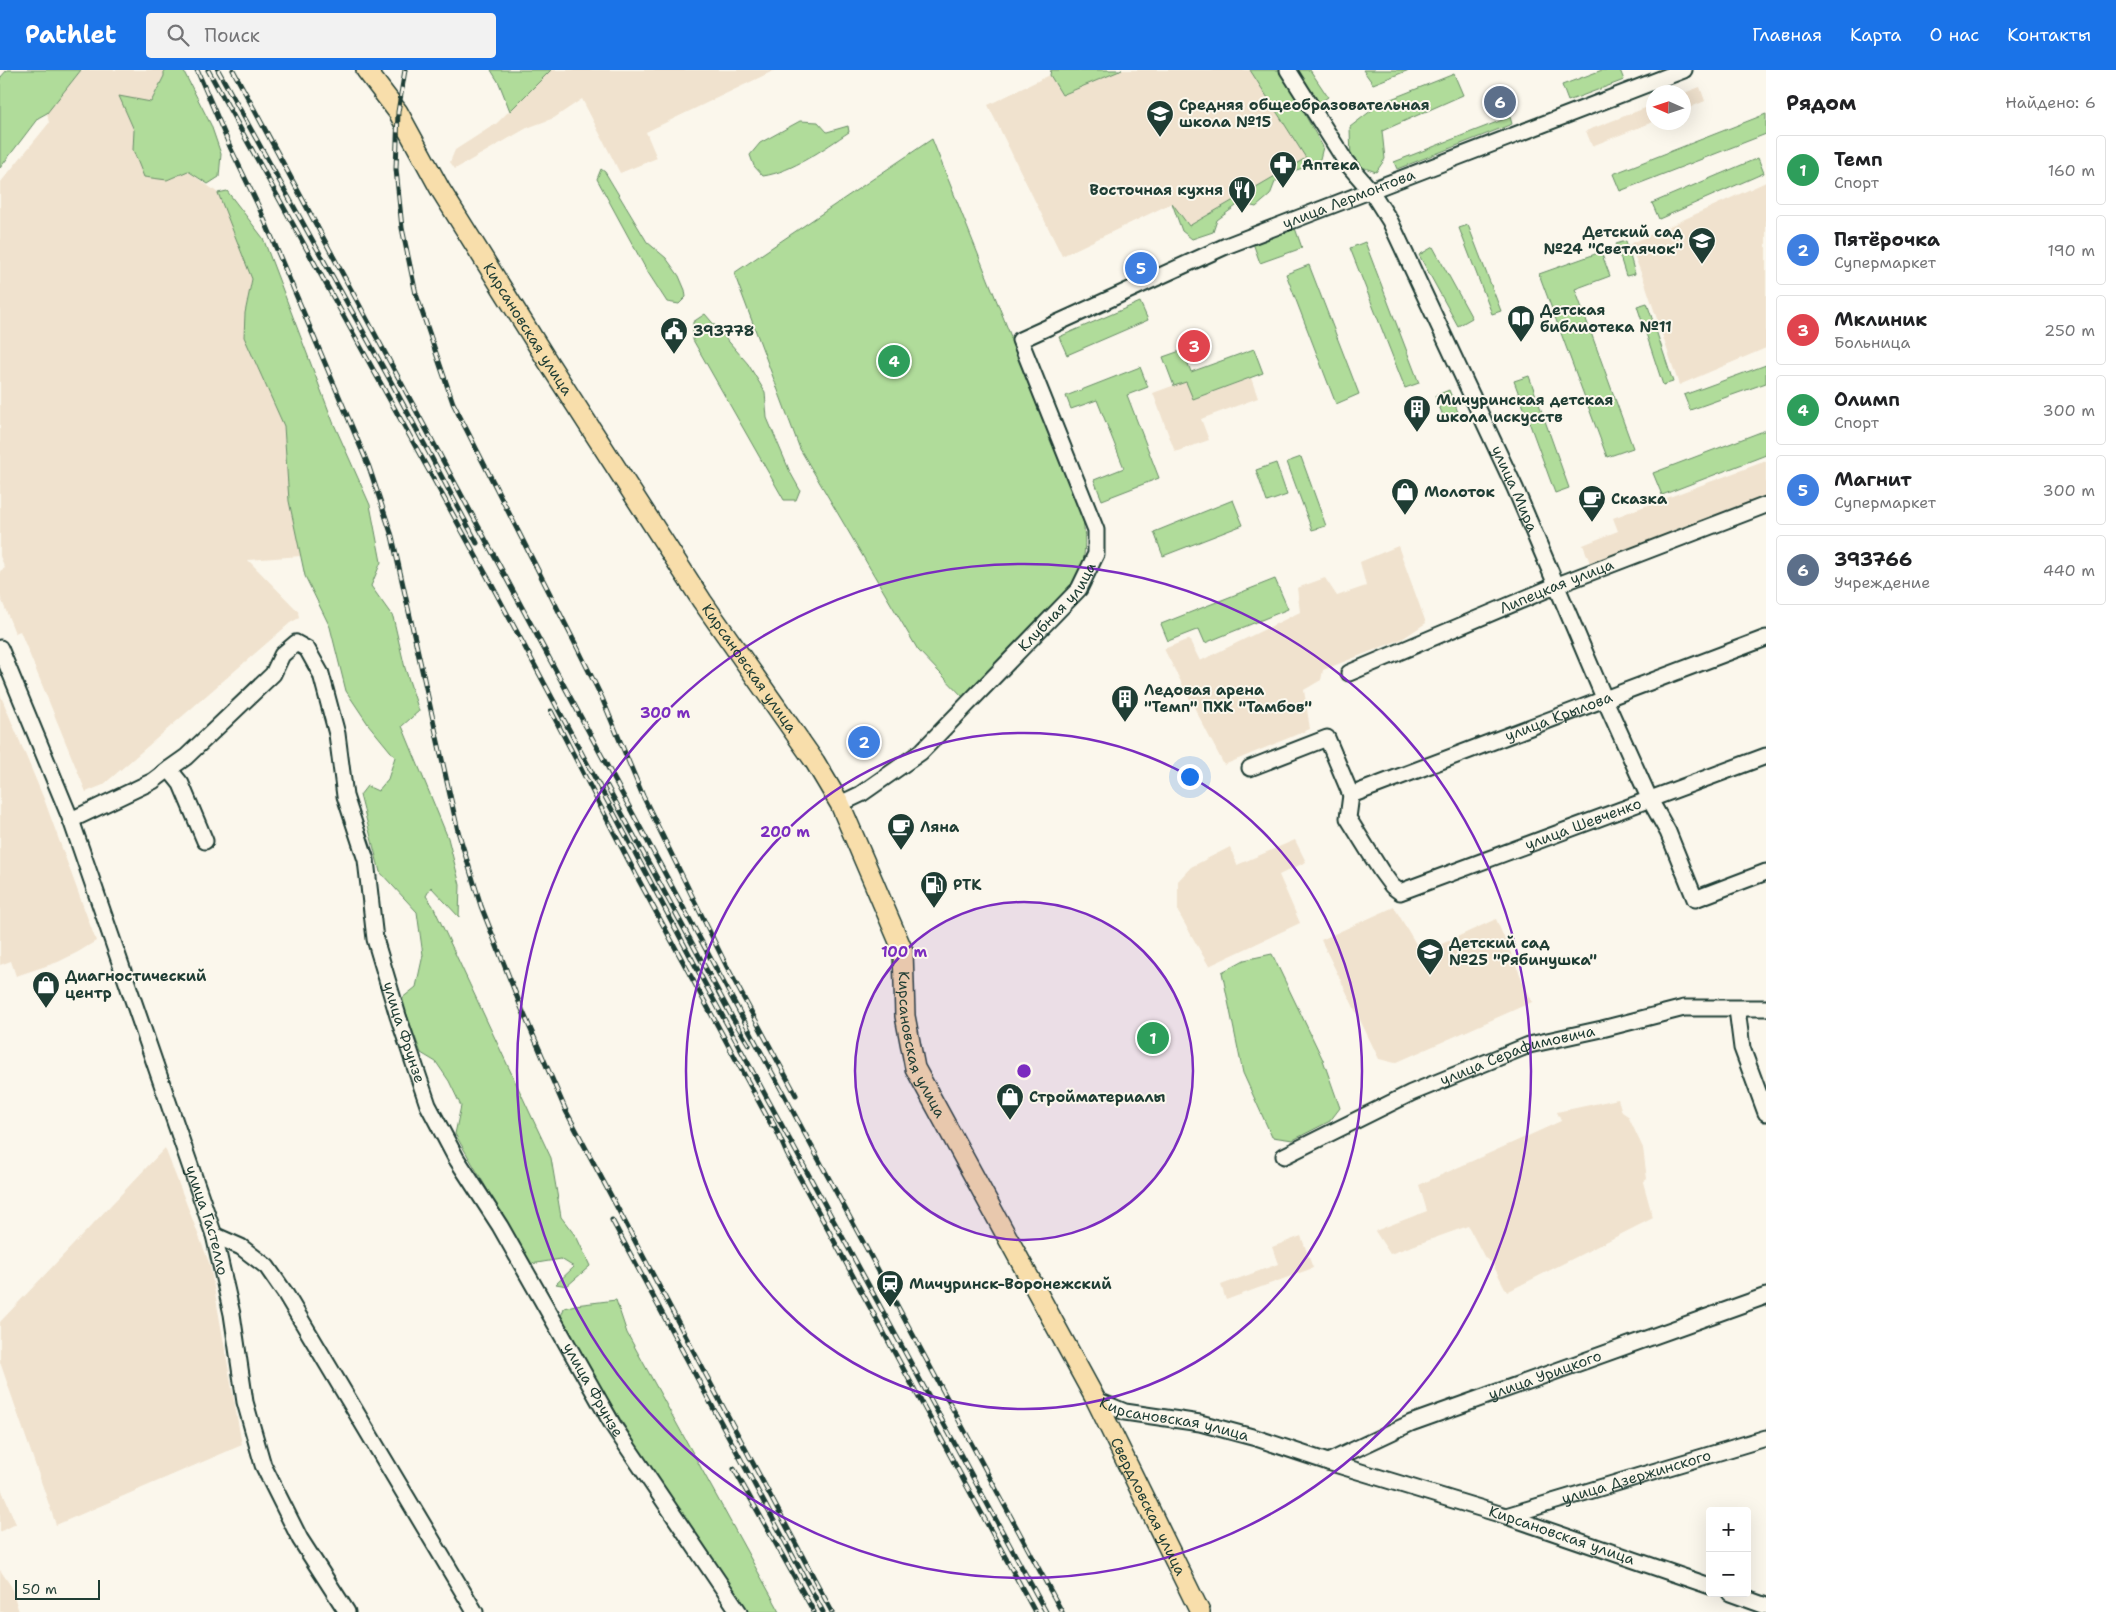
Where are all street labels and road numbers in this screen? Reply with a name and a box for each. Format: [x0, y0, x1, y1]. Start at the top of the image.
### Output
street label: улица Лермонтова [1280, 164, 1418, 233]
street label: Кирсановская улица [479, 259, 577, 400]
street label: улица Мира [1487, 442, 1543, 536]
street label: Липецкая улица [1496, 554, 1617, 618]
street label: Клубная улица [1014, 558, 1101, 656]
street label: Кирсановская улица [697, 600, 802, 737]
street label: улица Крылова [1502, 687, 1616, 746]
street label: улица Шевченко [1522, 793, 1644, 855]
street label: Кирсановская улица [894, 971, 951, 1122]
street label: улица Фрунзе [378, 979, 430, 1086]
street label: улица Серафимовича [1437, 1021, 1597, 1090]
street label: улица Гастелло [181, 1163, 233, 1277]
street label: улица Фрунзе [558, 1339, 628, 1441]
street label: улица Урицкого [1486, 1346, 1604, 1404]
street label: Кирсановская улица [1096, 1392, 1252, 1446]
street label: Свердловская улица [1106, 1434, 1191, 1580]
street label: улица Дзержинского [1559, 1445, 1713, 1509]
street label: Кирсановская улица [1486, 1501, 1638, 1570]

